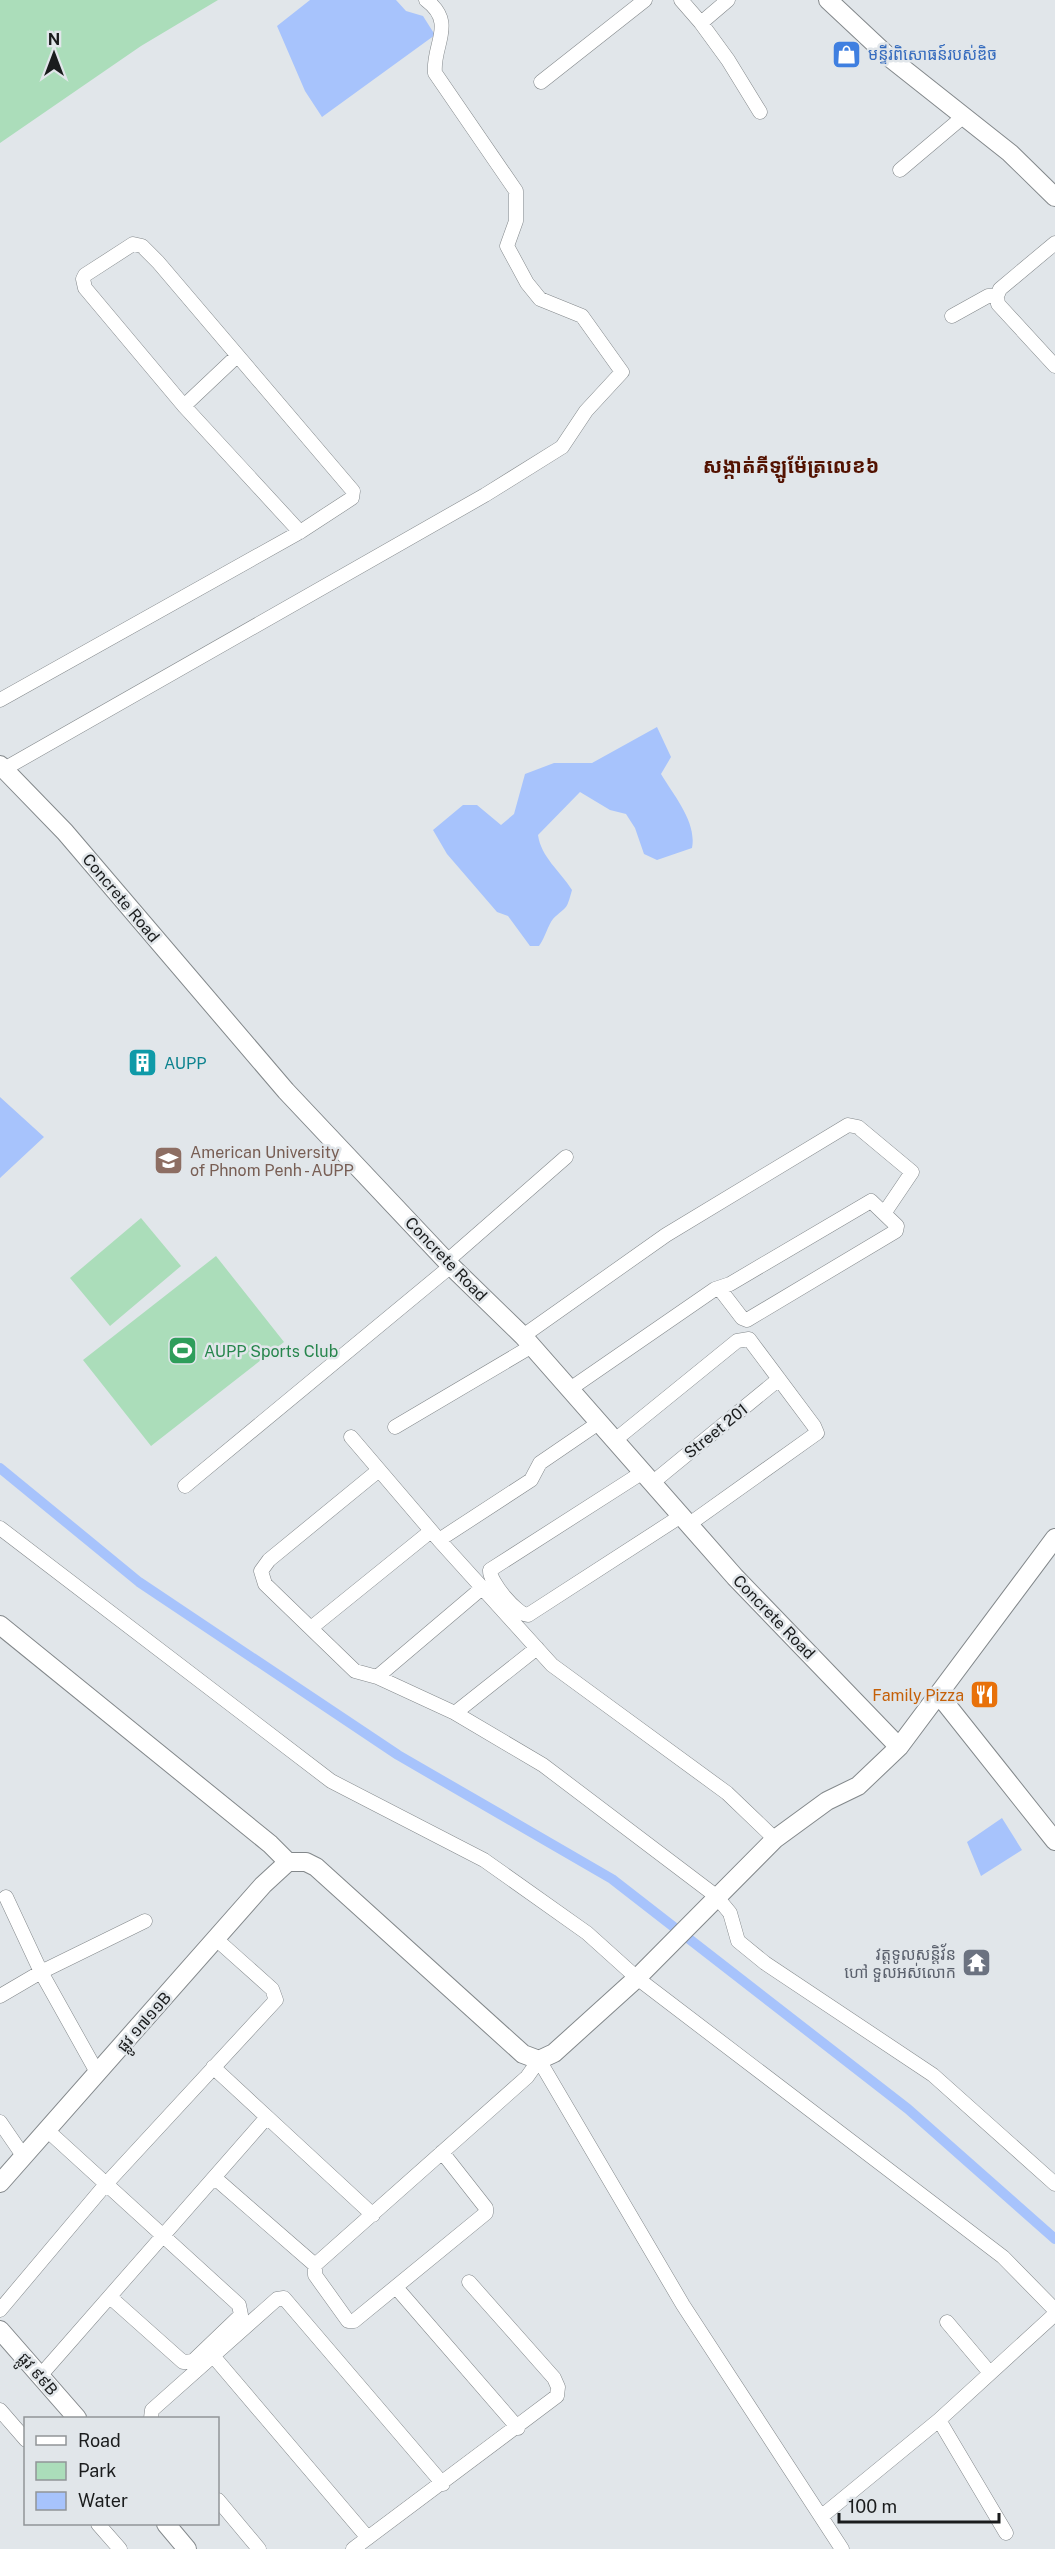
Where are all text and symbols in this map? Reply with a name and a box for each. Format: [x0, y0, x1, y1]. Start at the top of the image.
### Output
north arrow [24, 24, 84, 84]
text: N [48, 30, 60, 49]
shop icon: មន្ទីរពិសោធន៍របស់ឌិច [831, 38, 863, 70]
place label: មន្ទីរពិសោធន៍របស់ឌិច [868, 43, 997, 64]
district label: សង្កាត់គីឡូម៉ែត្រលេខ៦ [703, 454, 879, 483]
street label: Concrete Road [79, 850, 163, 946]
building icon: AUPP [127, 1047, 159, 1079]
place label: AUPP [164, 1054, 206, 1073]
place label: American University of Phnom Penh - AUPP [190, 1143, 354, 1180]
school or university icon: American University of Phnom Penh - AUPP [153, 1145, 185, 1177]
street label: Concrete Road [401, 1213, 491, 1305]
sports icon: AUPP Sports Club [167, 1335, 199, 1367]
place label: AUPP Sports Club [204, 1342, 338, 1361]
street label: Street 201 [680, 1400, 752, 1462]
street label: Concrete Road [729, 1571, 819, 1663]
restaurant icon: Family Pizza [969, 1679, 1001, 1711]
place label: Family Pizza [872, 1686, 964, 1705]
place label: វត្តទូលសន្តិវ័ន ហៅ ទួលអស់លោក [844, 1943, 956, 1982]
temple icon: វត្តទូលសន្តិវ័ន ហៅ ទួលអស់លោក [961, 1947, 993, 1979]
street label: ផ្លូវ ១៧១១B [113, 1988, 179, 2059]
street label: ផ្លូវ ៩៩B [11, 2349, 62, 2402]
legend [24, 2417, 219, 2525]
text: Road [78, 2430, 121, 2451]
text: Park [78, 2460, 116, 2481]
scale bar [839, 2486, 1000, 2524]
text: Water [78, 2490, 128, 2511]
text: 100 m [848, 2496, 897, 2517]

